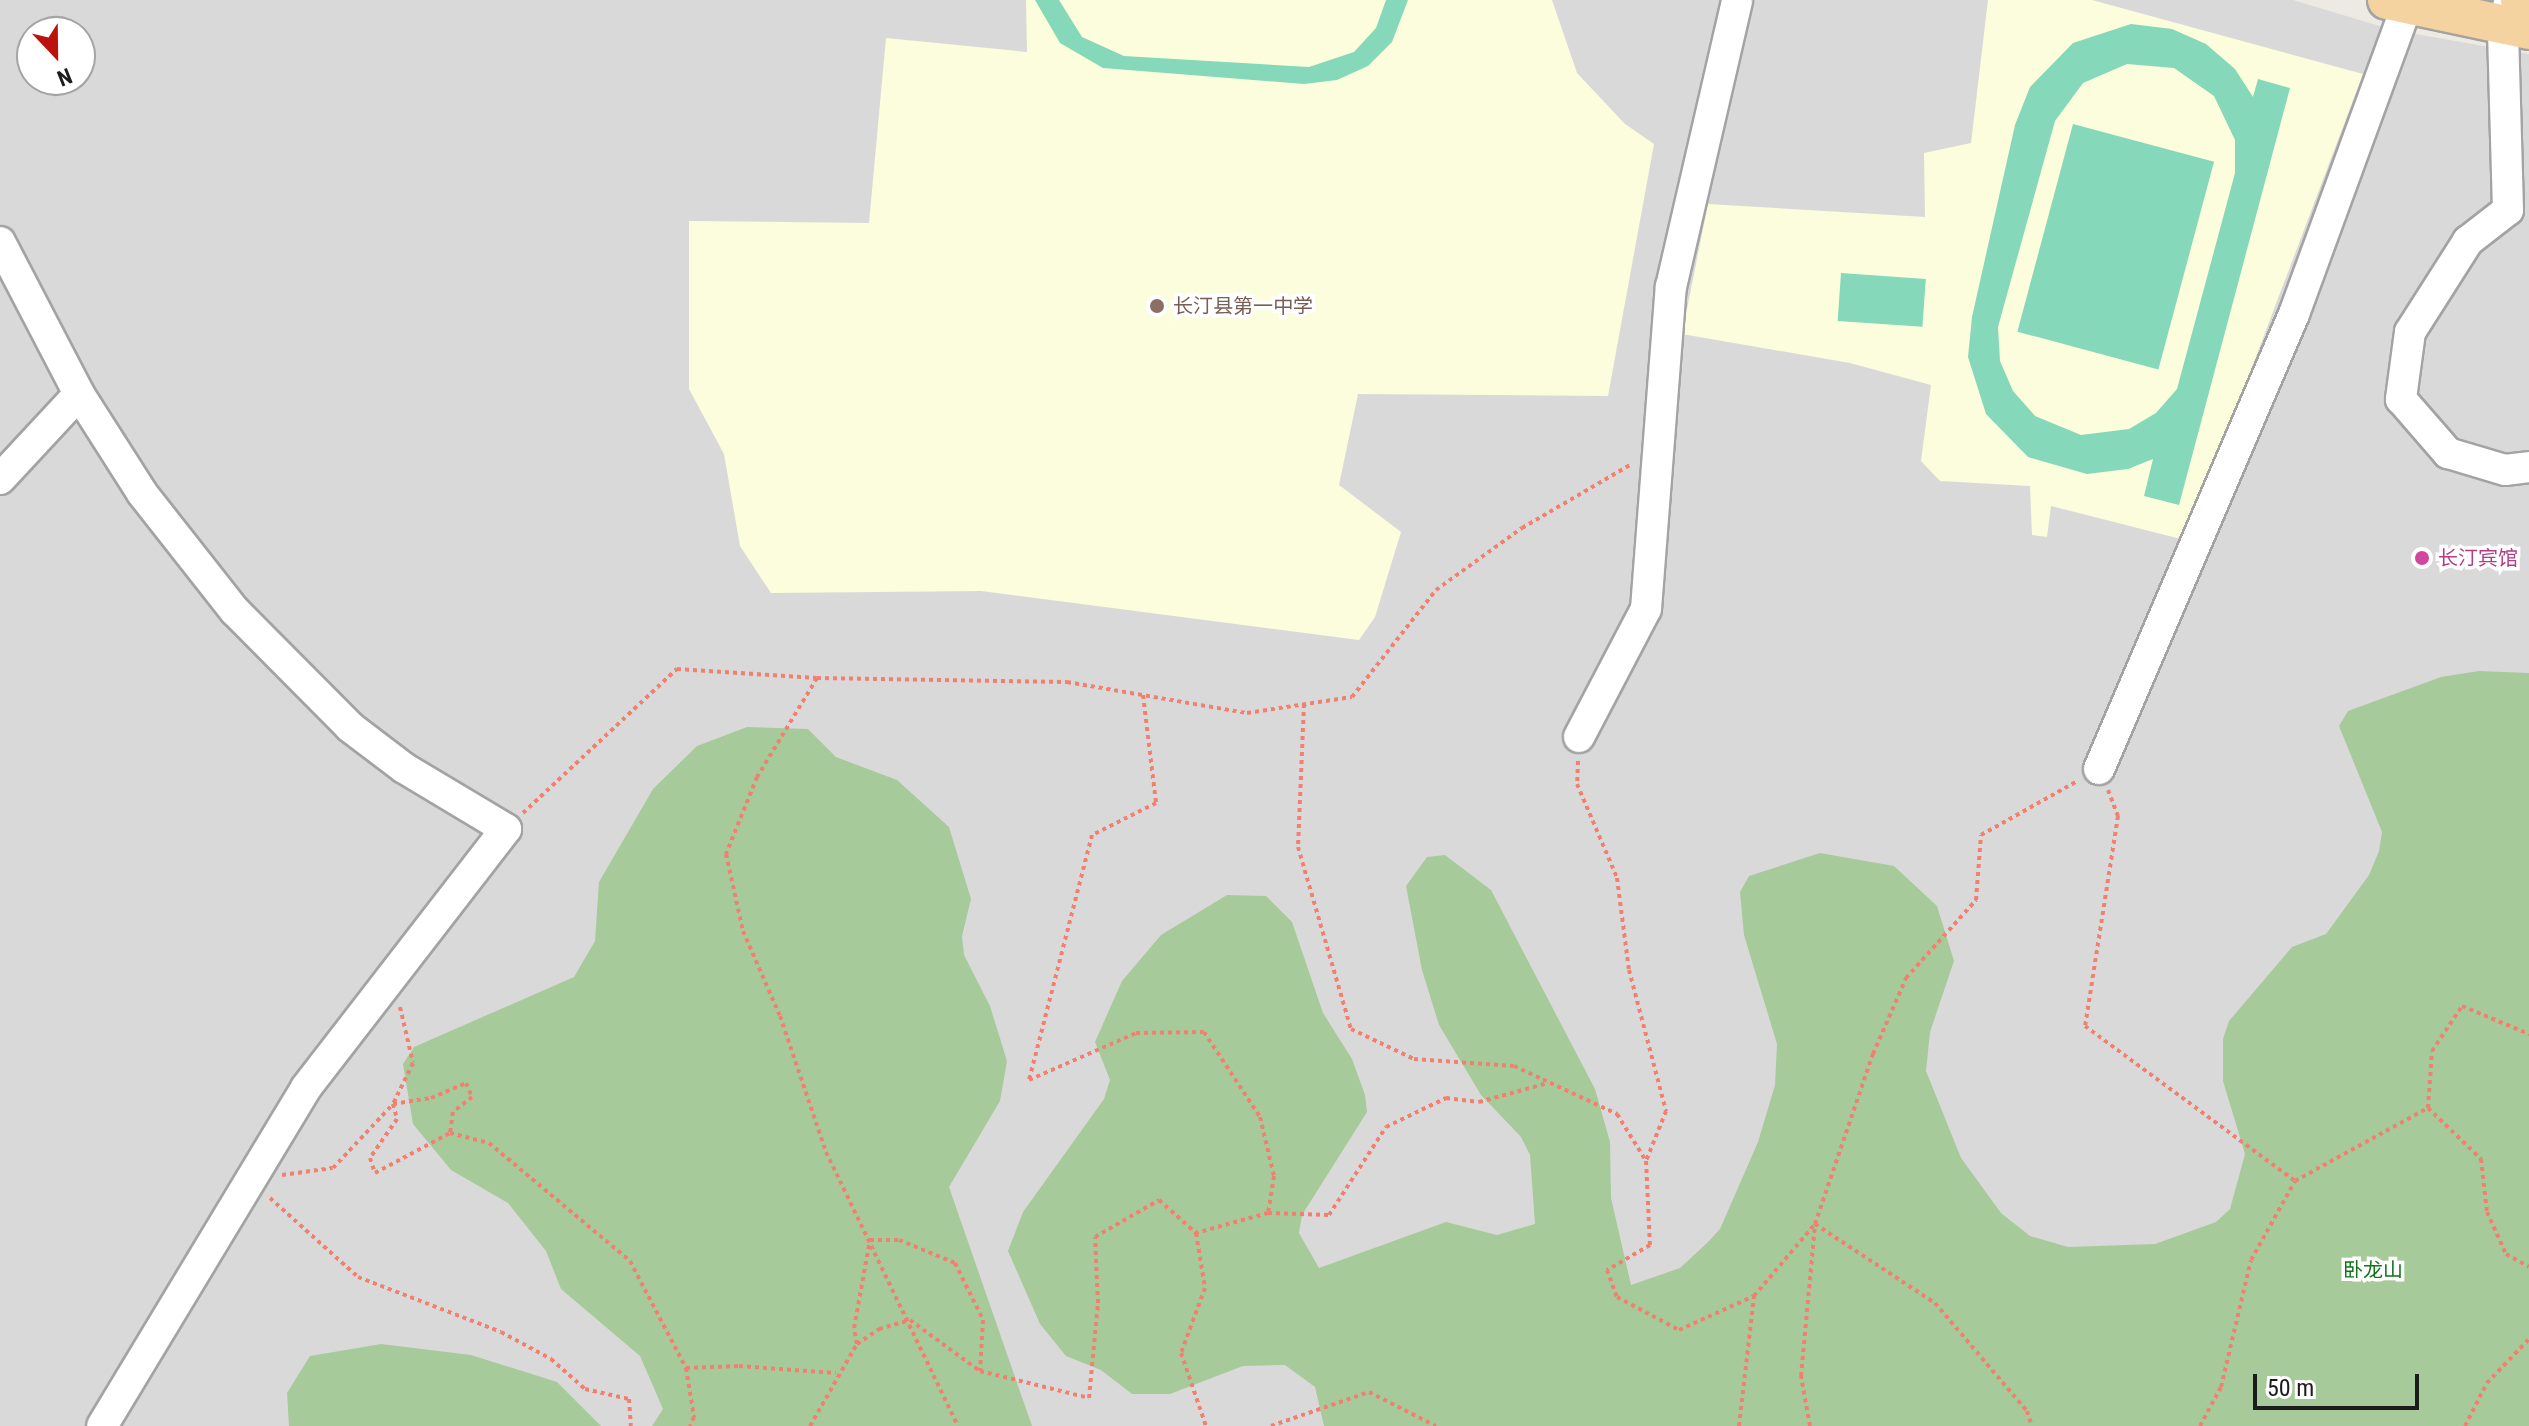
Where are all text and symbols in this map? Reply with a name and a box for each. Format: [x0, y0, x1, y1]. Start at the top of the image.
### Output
north arrow [16, 16, 96, 96]
text: N [54, 63, 75, 91]
place label: 长汀县第一中学 [1173, 294, 1313, 318]
marker: 长汀县第一中学 [1148, 297, 1166, 315]
place label: 长汀宾馆 [2438, 546, 2518, 570]
marker: 长汀宾馆 [2413, 549, 2431, 567]
park label: 卧龙山 [2343, 1258, 2403, 1282]
scale bar [2257, 1358, 2423, 1408]
text: 50 m [2267, 1374, 2314, 1402]

